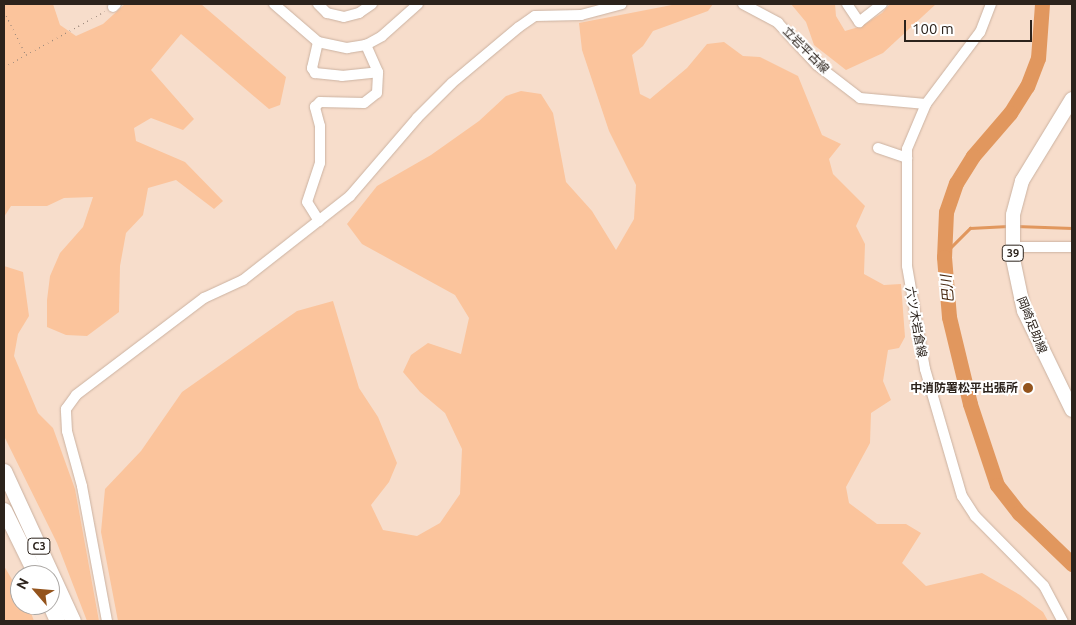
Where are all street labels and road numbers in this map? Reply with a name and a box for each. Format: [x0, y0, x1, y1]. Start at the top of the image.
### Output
street label: 立岩平古線 [780, 24, 832, 76]
road number: 39 [1002, 244, 1024, 262]
street label: 六ツ木岩倉線 [903, 285, 929, 359]
street label: 岡崎足助線 [1014, 294, 1050, 356]
road number: C3 [26, 538, 52, 554]

